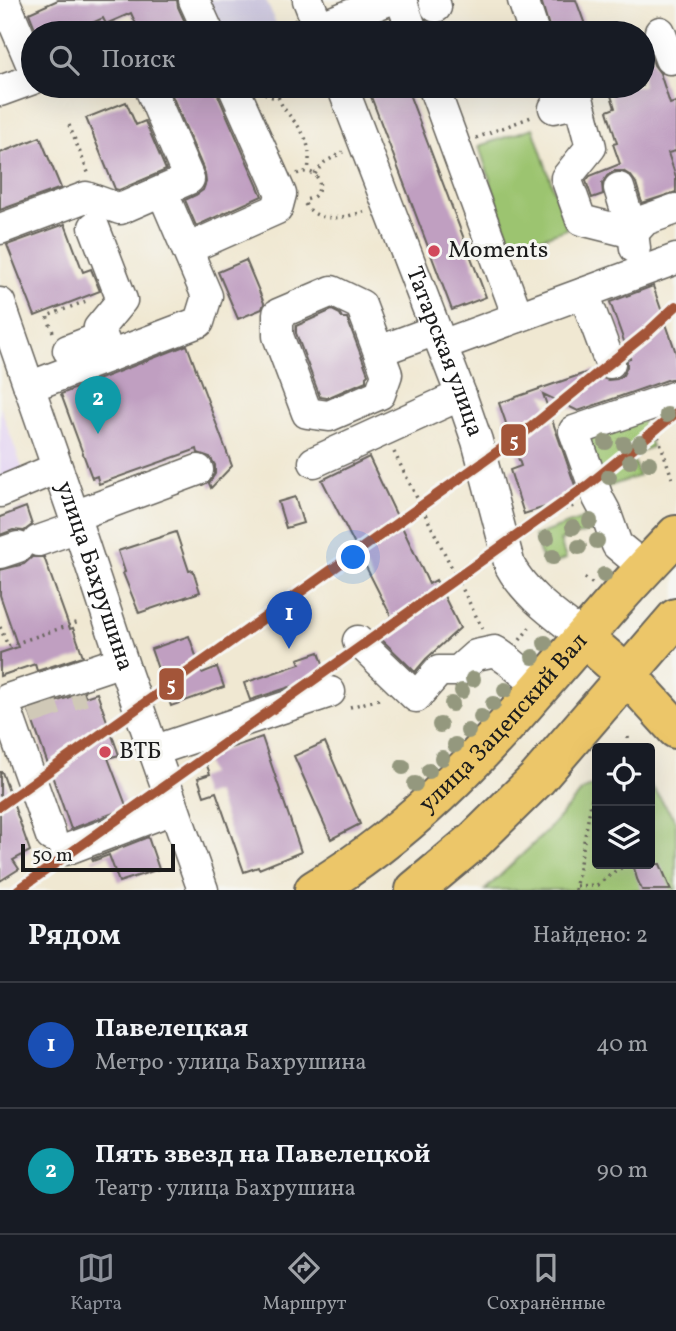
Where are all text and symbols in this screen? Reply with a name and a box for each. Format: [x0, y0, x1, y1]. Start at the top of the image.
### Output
search box [21, 21, 655, 98]
icon: search [45, 41, 83, 79]
text: Поиск [101, 42, 175, 78]
place label: Moments [448, 234, 548, 268]
marker: Moments [426, 243, 442, 259]
street label: Татарская улица [396, 262, 491, 442]
pin: 2 [75, 376, 121, 434]
line badge: 5 [500, 423, 527, 457]
text: 5 [509, 429, 519, 455]
street label: улица Бахрушина [46, 477, 142, 676]
your location [336, 540, 370, 574]
pin: 1 [266, 591, 312, 649]
street label: улица Зацепский Вал [412, 626, 596, 821]
line badge: 5 [158, 667, 185, 701]
text: 5 [166, 673, 176, 699]
place label: ВТБ [119, 735, 162, 769]
map controls [592, 743, 655, 869]
button: locate [592, 743, 655, 806]
marker: ВТБ [97, 744, 113, 760]
button: layers [592, 806, 655, 869]
scale bar [21, 841, 175, 873]
text: 50 m [32, 843, 73, 869]
text: Рядом [28, 915, 121, 957]
text: Найдено: 2 [533, 920, 648, 952]
text: Павелецкая [95, 1011, 248, 1047]
text: 1 [46, 1029, 56, 1061]
text: 40 m [596, 1029, 648, 1061]
text: Метро · улица Бахрушина [95, 1047, 367, 1079]
text: Пять звезд на Павелецкой [95, 1137, 430, 1173]
text: 2 [45, 1155, 57, 1187]
text: 90 m [597, 1155, 648, 1187]
text: Театр · улица Бахрушина [95, 1173, 356, 1205]
tab: Карта [70, 1249, 122, 1317]
tab: Маршрут [263, 1249, 346, 1317]
tab: Сохранённые [487, 1249, 606, 1317]

